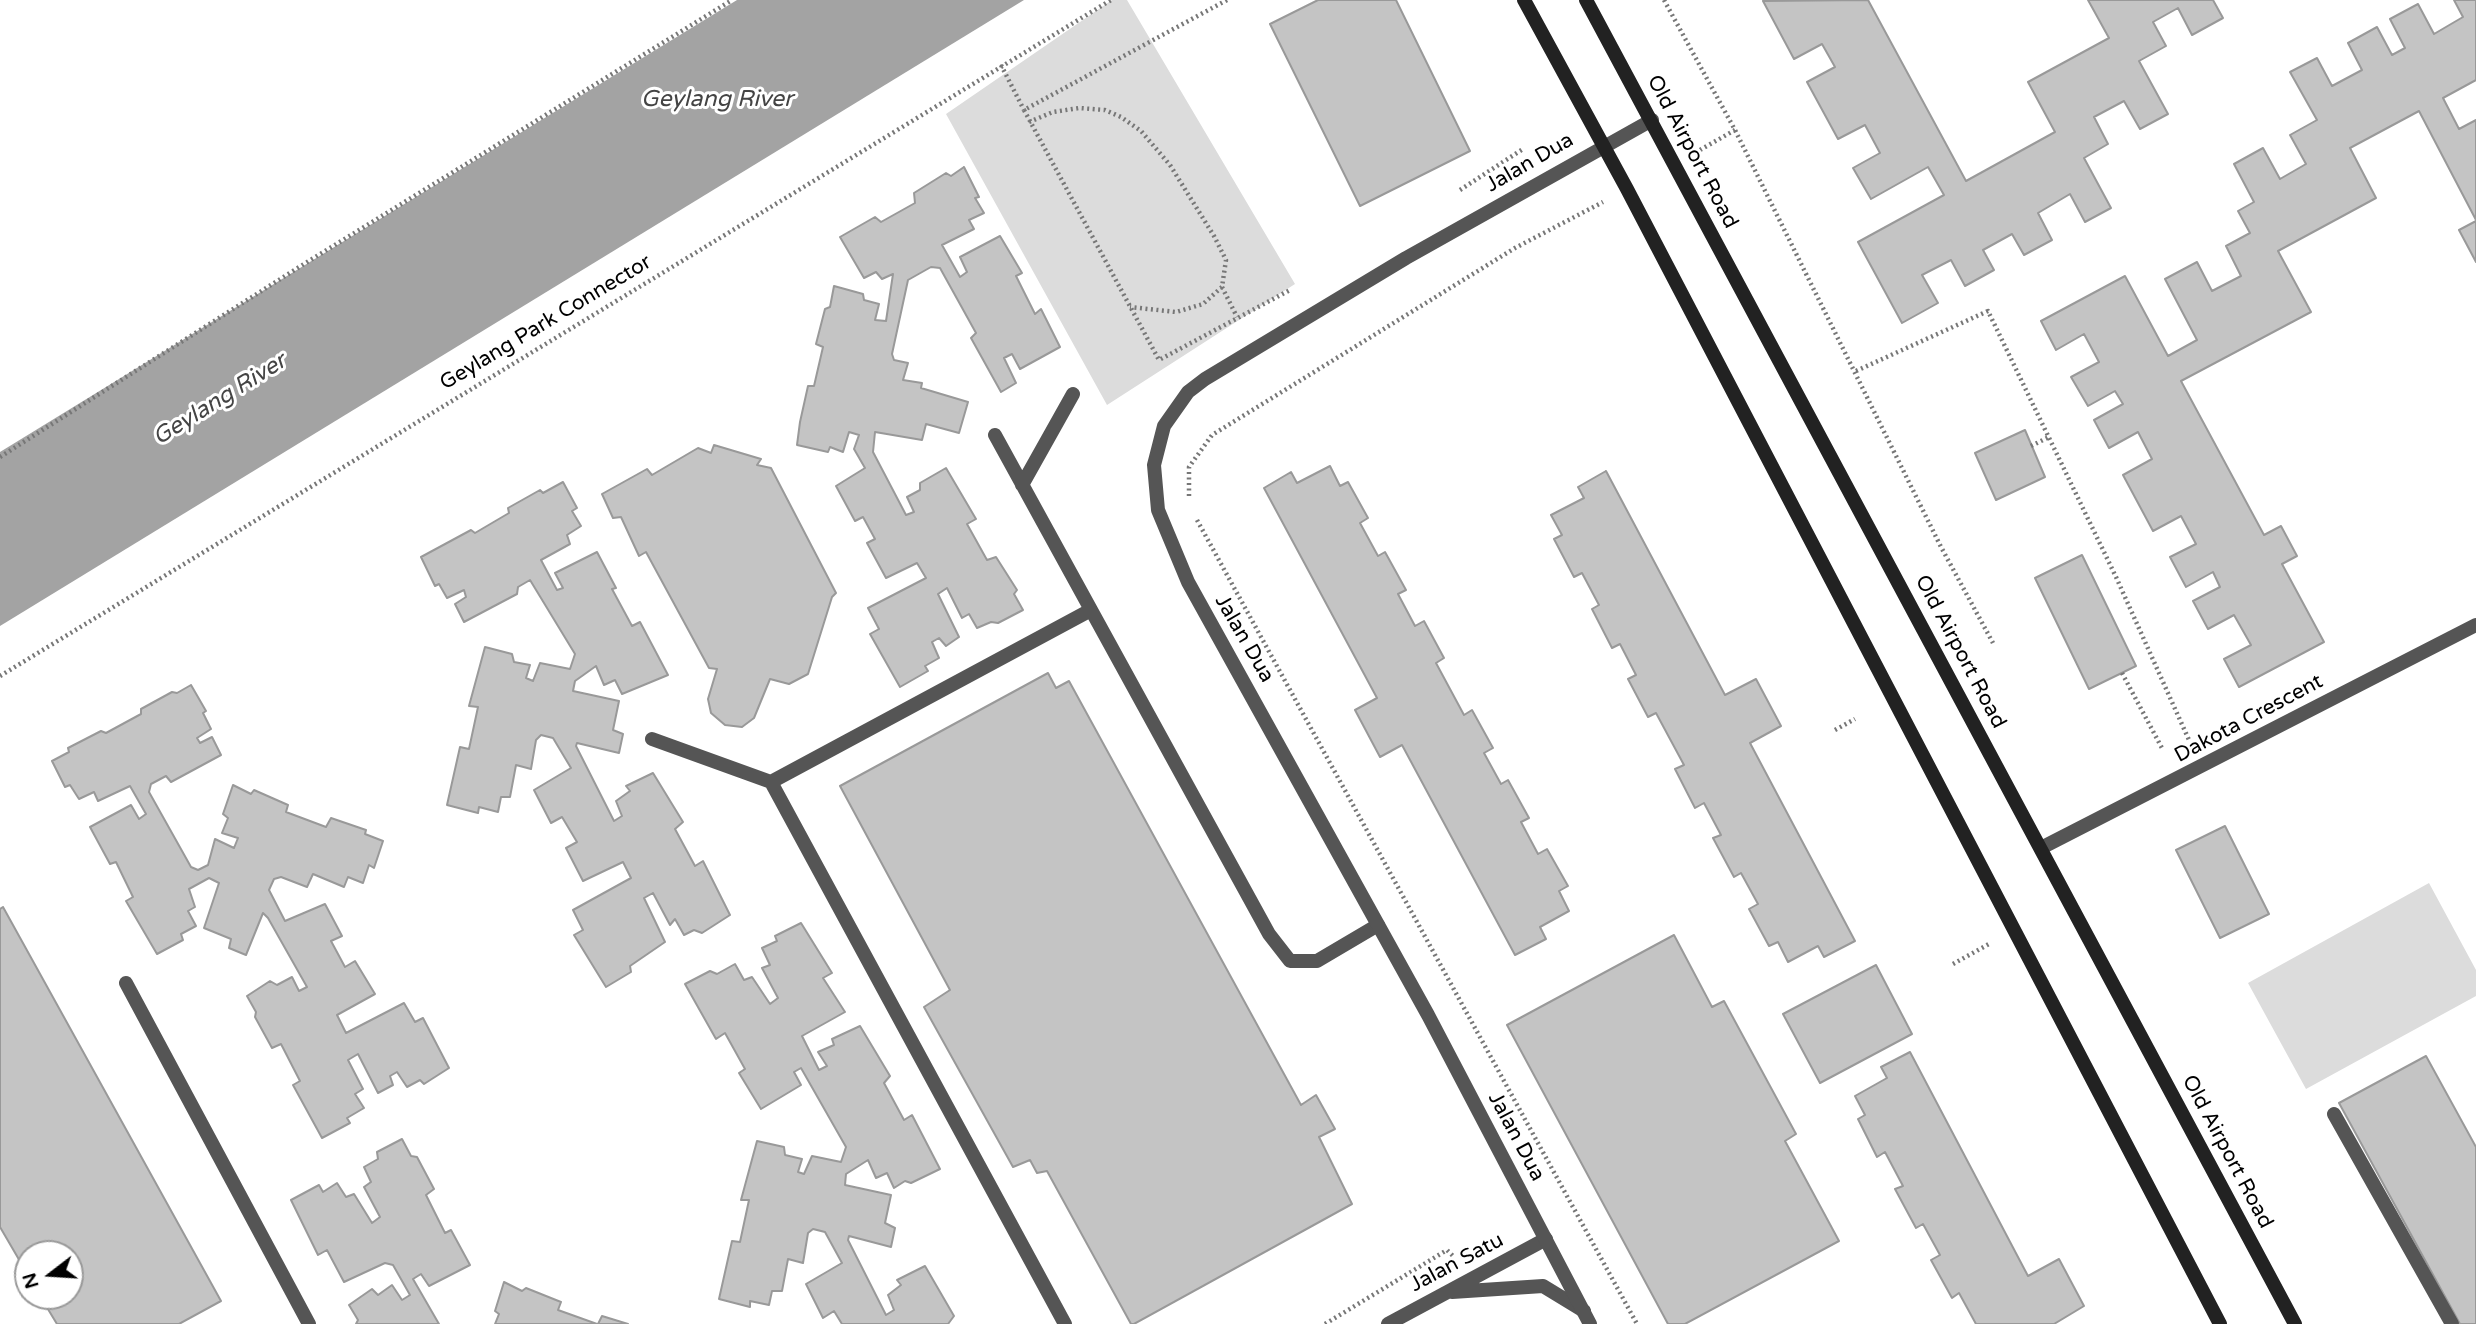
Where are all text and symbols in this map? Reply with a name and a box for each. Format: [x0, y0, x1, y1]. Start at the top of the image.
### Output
street label: Old Airport Road [1641, 71, 1743, 233]
water label: Geylang River [641, 86, 793, 114]
street label: Jalan Dua [1482, 128, 1578, 198]
street label: Geylang Park Connector [436, 250, 656, 396]
water label: Geylang River [148, 348, 292, 452]
street label: Old Airport Road [1909, 571, 2011, 733]
street label: Jalan Dua [1209, 591, 1279, 687]
street label: Dakota Crescent [2171, 669, 2327, 769]
street label: Old Airport Road [2176, 1071, 2278, 1233]
street label: Jalan Dua [1482, 1088, 1550, 1186]
street label: Jalan Satu [1406, 1228, 1508, 1298]
north arrow [14, 1240, 84, 1310]
text: N [18, 1270, 44, 1291]

